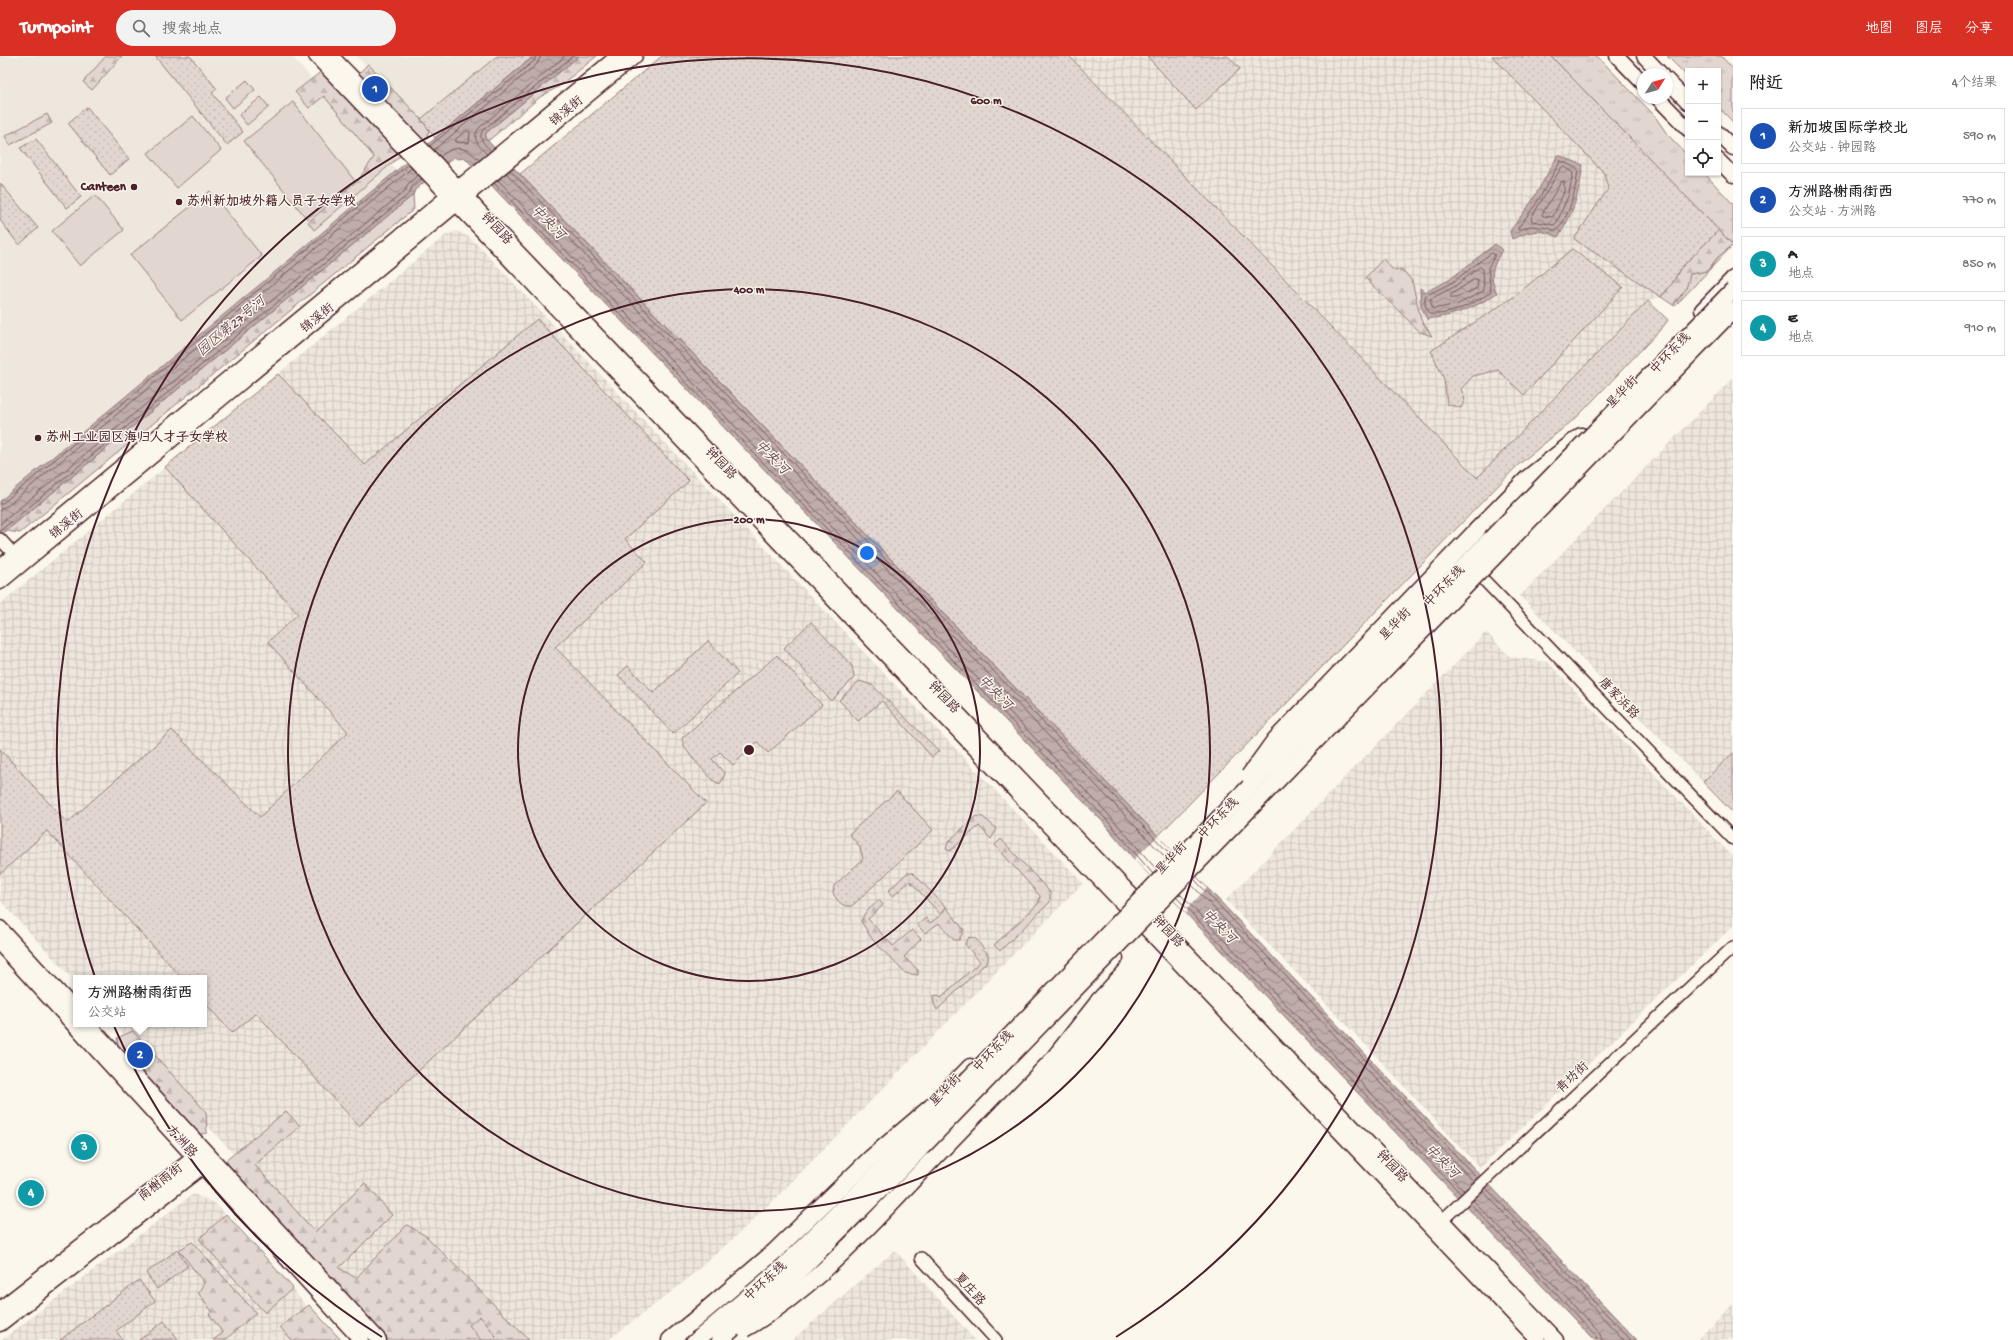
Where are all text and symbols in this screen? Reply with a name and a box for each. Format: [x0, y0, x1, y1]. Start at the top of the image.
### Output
search box [116, 10, 396, 46]
text: Turnpoint [20, 17, 92, 40]
icon: search [130, 17, 152, 39]
text: 搜索地点 [162, 21, 222, 39]
text: 地图 [1865, 21, 1893, 38]
text: 图层 [1915, 21, 1943, 38]
text: 分享 [1965, 21, 1993, 38]
north arrow [1637, 68, 1673, 104]
map controls [1685, 68, 1721, 176]
button: + [1685, 68, 1721, 104]
pin: 1 [362, 74, 388, 104]
text: 附近 [1749, 75, 1783, 95]
text: 4个结果 [1952, 76, 1997, 91]
street label: 锦溪街 [547, 93, 587, 130]
text: 600 m [970, 95, 1002, 109]
button: − [1685, 104, 1721, 140]
text: 新加坡国际学校北 [1788, 120, 1908, 138]
text: 1 [1760, 129, 1766, 144]
text: 590 m [1963, 129, 1996, 144]
button: locate [1685, 140, 1721, 176]
text: 公交站 · 钟园路 [1788, 141, 1876, 156]
place label: Canteen [80, 180, 127, 195]
marker: Canteen [129, 182, 139, 192]
text: 方洲路榭雨街西 [1788, 184, 1893, 202]
text: 2 [1760, 193, 1766, 208]
text: 770 m [1963, 193, 1996, 208]
place label: 苏州新加坡外籍人员子女学校 [187, 194, 356, 210]
marker: 苏州新加坡外籍人员子女学校 [174, 197, 184, 207]
water label: 中央河 [526, 201, 570, 245]
text: 公交站 · 方洲路 [1788, 205, 1876, 220]
street label: 钟园路 [477, 209, 516, 248]
text: A [1788, 246, 1797, 264]
text: 3 [1760, 257, 1766, 272]
text: 850 m [1962, 257, 1996, 272]
text: 地点 [1788, 267, 1814, 282]
text: 400 m [733, 284, 765, 298]
water label: 园区第27号河 [194, 291, 271, 361]
street label: 锦溪街 [297, 300, 338, 337]
text: E [1788, 310, 1797, 328]
text: 4 [1760, 321, 1766, 336]
text: 910 m [1965, 321, 1996, 336]
street label: 中环东线 [1647, 329, 1694, 378]
text: 地点 [1788, 331, 1814, 346]
street label: 星华街 [1603, 373, 1642, 412]
place label: 苏州工业园区海归人才子女学校 [46, 430, 228, 446]
marker: 苏州工业园区海归人才子女学校 [33, 433, 43, 443]
water label: 中央河 [750, 436, 794, 480]
street label: 钟园路 [701, 444, 740, 483]
street label: 锦溪街 [46, 506, 87, 543]
text: 200 m [734, 514, 765, 528]
your location [857, 543, 877, 563]
street label: 中环东线 [1421, 562, 1468, 611]
street label: 星华街 [1376, 605, 1415, 644]
water label: 中央河 [973, 671, 1017, 715]
street label: 唐家浜路 [1595, 674, 1642, 723]
street label: 钟园路 [924, 678, 963, 717]
centre of rings [742, 743, 756, 757]
street label: 中环东线 [1195, 794, 1242, 843]
street label: 星华街 [1152, 839, 1191, 878]
water label: 中央河 [1197, 905, 1241, 949]
street label: 钟园路 [1148, 912, 1187, 951]
popup [73, 975, 207, 1027]
text: 方洲路榭雨街西 [87, 985, 193, 1003]
text: 公交站 [87, 1006, 127, 1021]
street label: 中环东线 [970, 1027, 1017, 1076]
pin: 2 [127, 1040, 153, 1070]
street label: 青坊街 [1553, 1058, 1592, 1097]
street label: 星华街 [926, 1071, 965, 1110]
street label: 方洲路 [162, 1122, 201, 1161]
pin: 3 [71, 1132, 97, 1162]
water label: 中央河 [1420, 1140, 1464, 1184]
street label: 钟园路 [1372, 1147, 1411, 1186]
street label: 南榭雨街 [135, 1160, 186, 1205]
pin: 4 [18, 1178, 44, 1208]
street label: 中环东线 [741, 1258, 790, 1305]
street label: 夏庄路 [950, 1270, 988, 1310]

